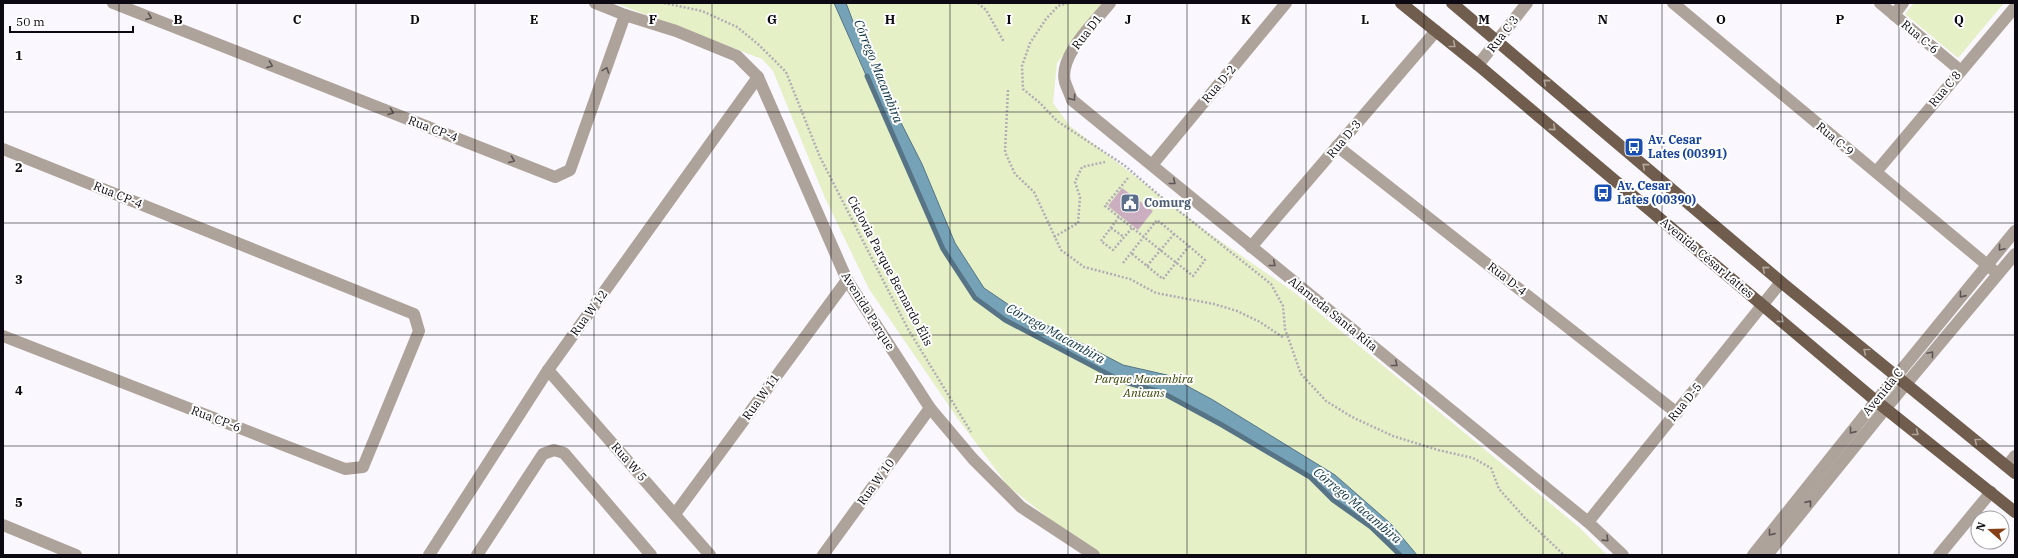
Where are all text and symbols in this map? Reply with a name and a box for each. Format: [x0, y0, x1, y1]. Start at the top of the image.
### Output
scale bar [10, 8, 133, 34]
text: B [173, 11, 183, 28]
text: C [293, 11, 302, 28]
text: D [410, 11, 420, 28]
text: E [530, 11, 538, 28]
text: F [649, 11, 657, 28]
text: G [767, 11, 777, 28]
text: H [885, 11, 896, 28]
text: I [1007, 11, 1012, 28]
street label: Rua D1 [1068, 11, 1105, 52]
text: J [1125, 11, 1132, 28]
text: K [1241, 11, 1251, 28]
text: L [1361, 11, 1369, 28]
text: M [1478, 11, 1490, 28]
text: N [1598, 11, 1608, 28]
text: O [1716, 11, 1726, 28]
text: P [1836, 11, 1845, 28]
text: Q [1954, 11, 1964, 28]
street label: Rua C 3 [1484, 12, 1522, 55]
one-way arrow [146, 13, 153, 21]
text: 50 m [16, 14, 45, 29]
water label: Córrego Macambira [850, 17, 907, 126]
street label: Rua C-6 [1899, 17, 1942, 57]
one-way arrow [1449, 40, 1456, 47]
text: 1 [15, 47, 23, 64]
one-way arrow [267, 60, 274, 68]
street label: Rua D-2 [1198, 61, 1239, 106]
one-way arrow [601, 66, 609, 73]
street label: Rua C 8 [1925, 68, 1964, 110]
one-way arrow [1544, 80, 1551, 87]
one-way arrow [1068, 94, 1075, 101]
one-way arrow [388, 108, 395, 116]
street label: Rua CP-4 [406, 112, 460, 145]
street label: Rua D-3 [1323, 116, 1364, 161]
street label: Rua C-9 [1814, 119, 1857, 159]
one-way arrow [1549, 124, 1556, 131]
place label: Av. Cesar Lates (00391) [1648, 132, 1727, 161]
bus stop icon: Av. Cesar Lates (00391) [1623, 136, 1645, 158]
one-way arrow [509, 155, 516, 163]
text: 2 [15, 159, 23, 176]
one-way arrow [1642, 164, 1650, 171]
one-way arrow [1168, 177, 1175, 184]
street label: Rua CP-4 [91, 178, 145, 211]
place label: Av. Cesar Lates (00390) [1617, 178, 1696, 207]
bus stop icon: Av. Cesar Lates (00390) [1592, 182, 1614, 204]
public building icon: Comurg [1119, 192, 1141, 214]
street label: Ciclovia Parque Bernardo Élis [844, 193, 936, 348]
place label: Comurg [1144, 195, 1191, 210]
street label: Avenida César Lattes [1657, 214, 1757, 301]
one-way arrow [1999, 244, 2006, 251]
street label: Rua D-4 [1485, 259, 1530, 298]
one-way arrow [1268, 260, 1276, 267]
one-way arrow [1763, 266, 1770, 273]
street label: Avenida Parque [838, 269, 898, 352]
text: 3 [15, 271, 23, 288]
street label: Alameda Santa Rita [1286, 273, 1381, 354]
street label: Rua W 12 [567, 287, 610, 339]
one-way arrow [1960, 291, 1967, 298]
water label: Córrego Macambira [1003, 299, 1108, 368]
one-way arrow [1776, 316, 1784, 323]
one-way arrow [1863, 349, 1871, 356]
one-way arrow [1927, 352, 1934, 359]
one-way arrow [1391, 360, 1398, 367]
street label: Avenida C [1859, 365, 1906, 418]
street label: Rua W 11 [739, 371, 782, 423]
park label: Parque Macambira Anicuns [1094, 371, 1194, 400]
street label: Rua D-5 [1664, 379, 1705, 424]
text: 4 [15, 382, 23, 399]
street label: Rua CP-6 [189, 402, 243, 435]
one-way arrow [1849, 427, 1856, 434]
one-way arrow [1911, 428, 1918, 435]
street label: Rua W 5 [609, 439, 650, 484]
one-way arrow [1974, 439, 1981, 446]
street label: Rua W 10 [854, 456, 897, 508]
water label: Córrego Macambira [1310, 463, 1405, 547]
text: 5 [15, 494, 23, 511]
one-way arrow [1805, 500, 1812, 507]
north arrow [1970, 510, 2010, 550]
text: N [1973, 520, 1989, 533]
one-way arrow [1768, 528, 1775, 535]
one-way arrow [1601, 534, 1609, 541]

